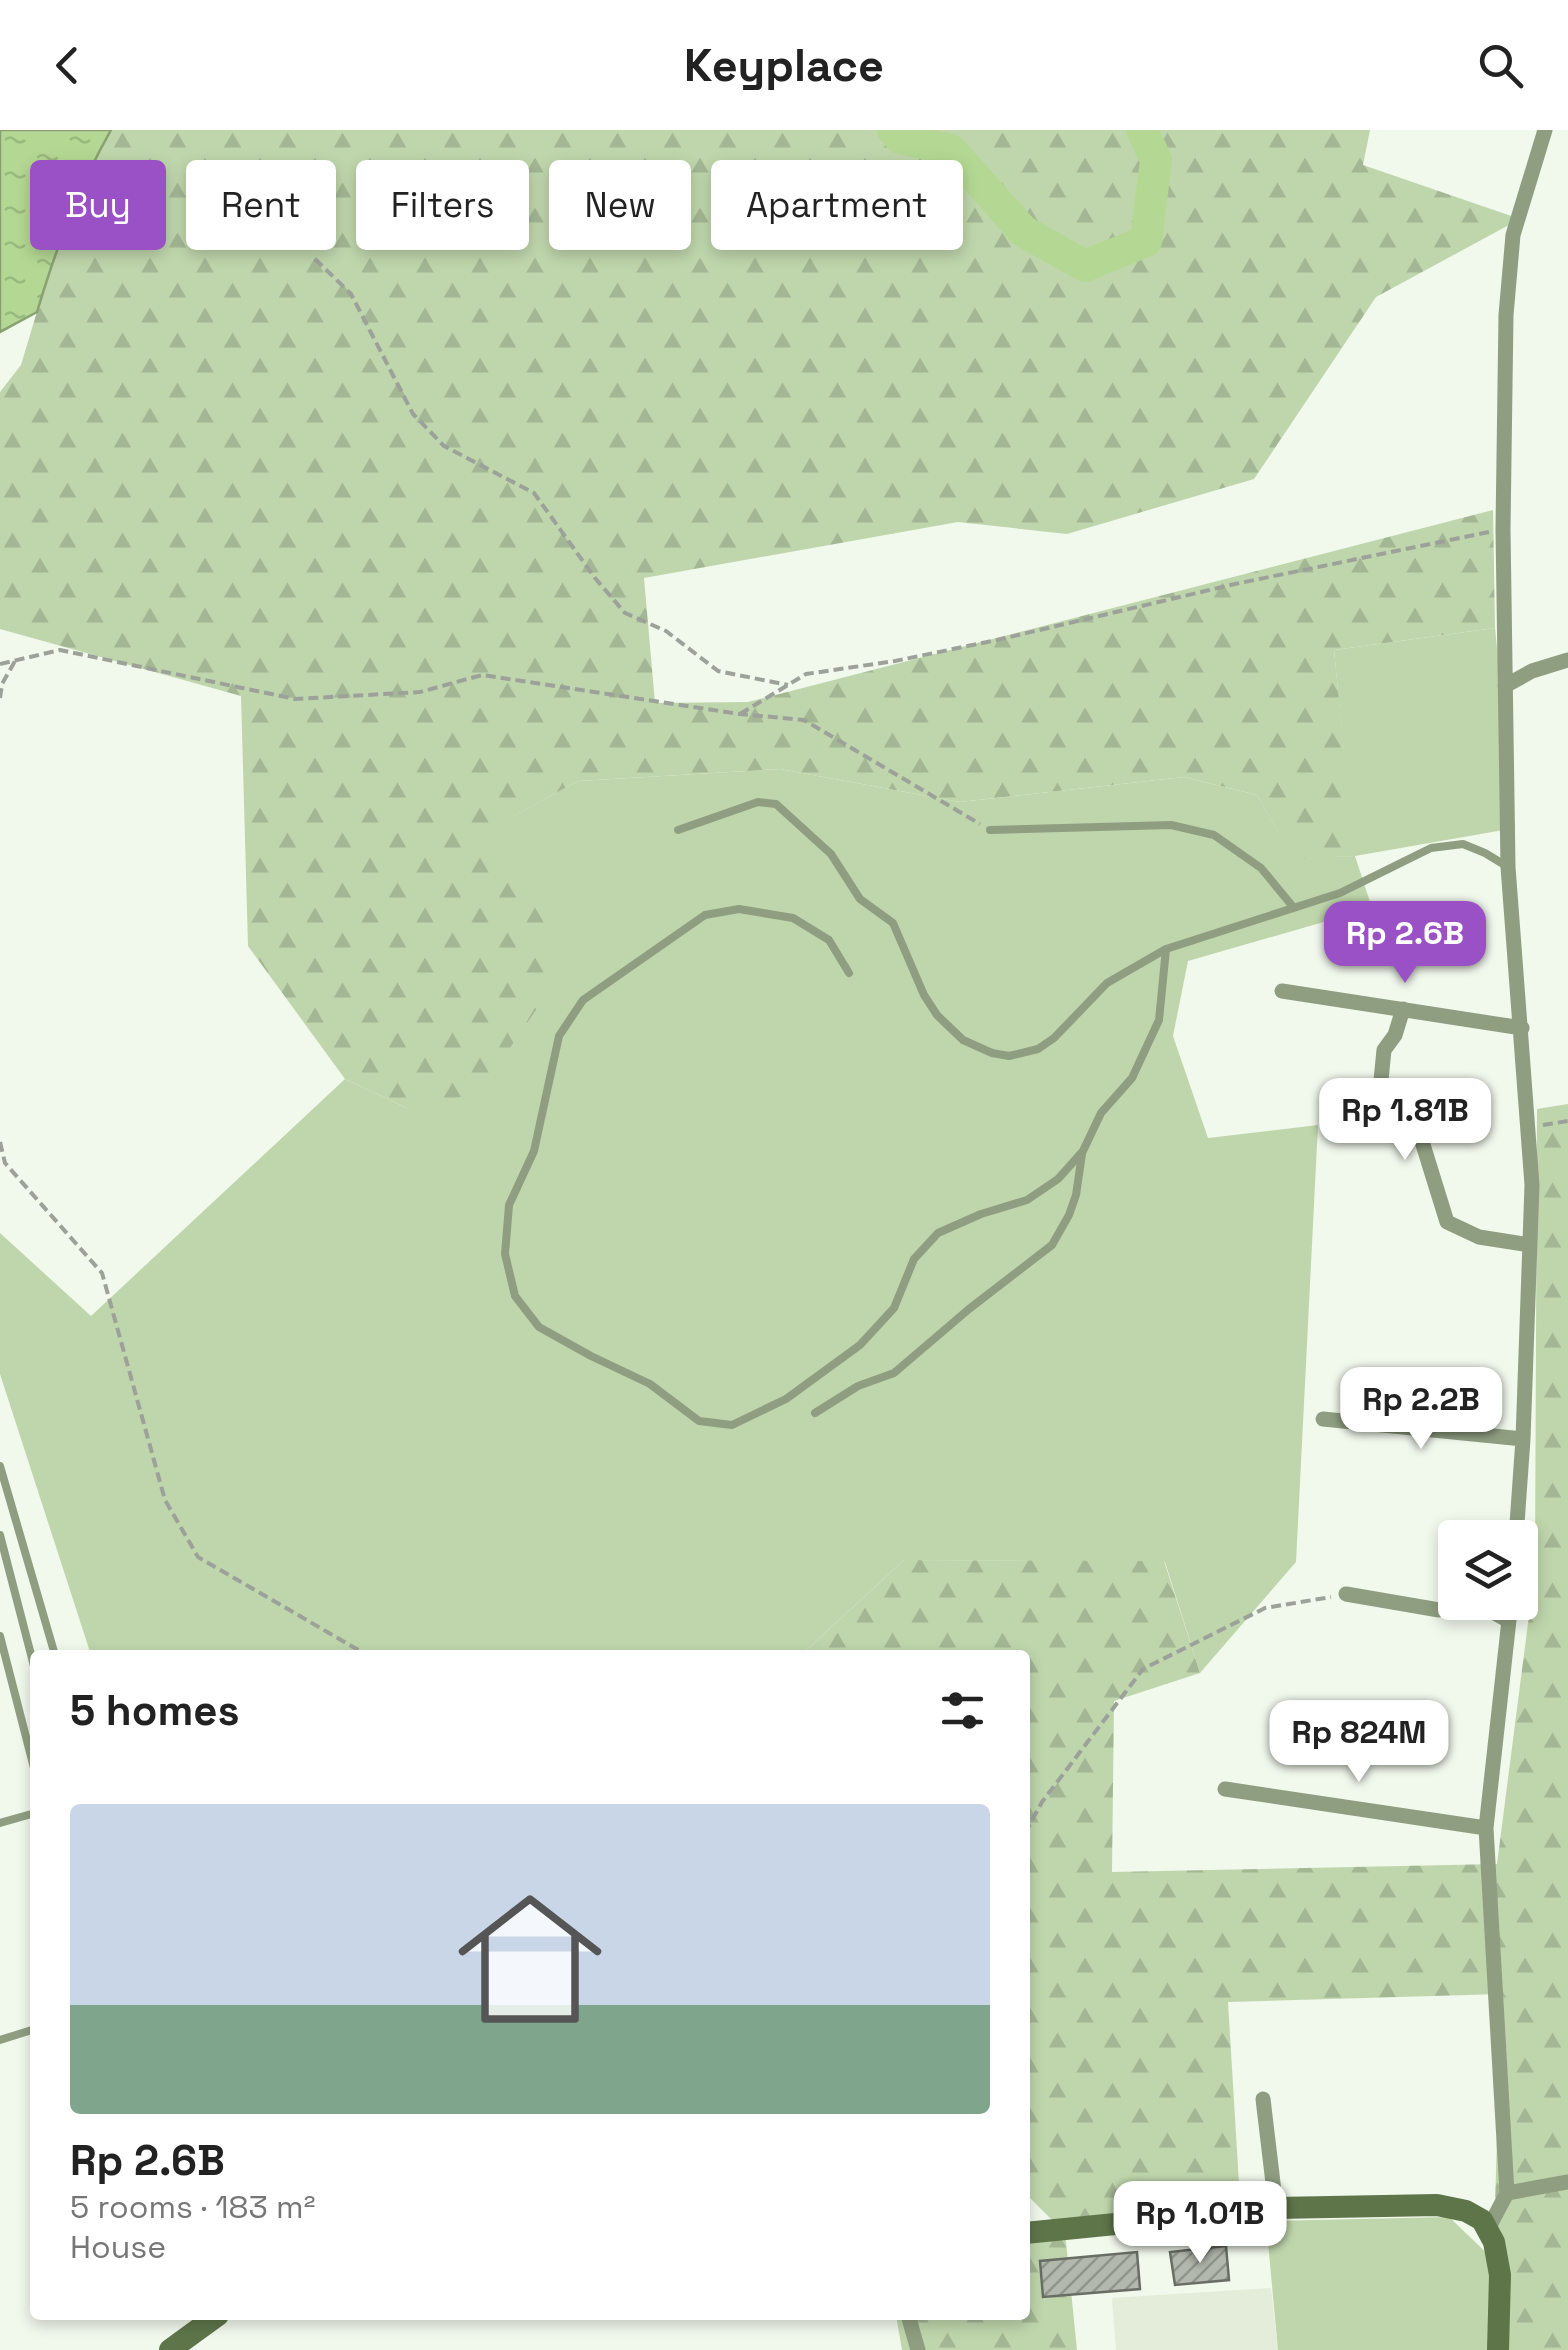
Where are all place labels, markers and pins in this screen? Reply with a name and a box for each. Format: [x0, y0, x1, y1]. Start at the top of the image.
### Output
pin: Rp 2.6B [1313, 901, 1497, 986]
pin: Rp 1.81B [1302, 1078, 1508, 1163]
pin: Rp 2.2B [1329, 1367, 1513, 1452]
pin: Rp 824M [1267, 1700, 1451, 1785]
pin: Rp 1.01B [1097, 2181, 1303, 2266]

